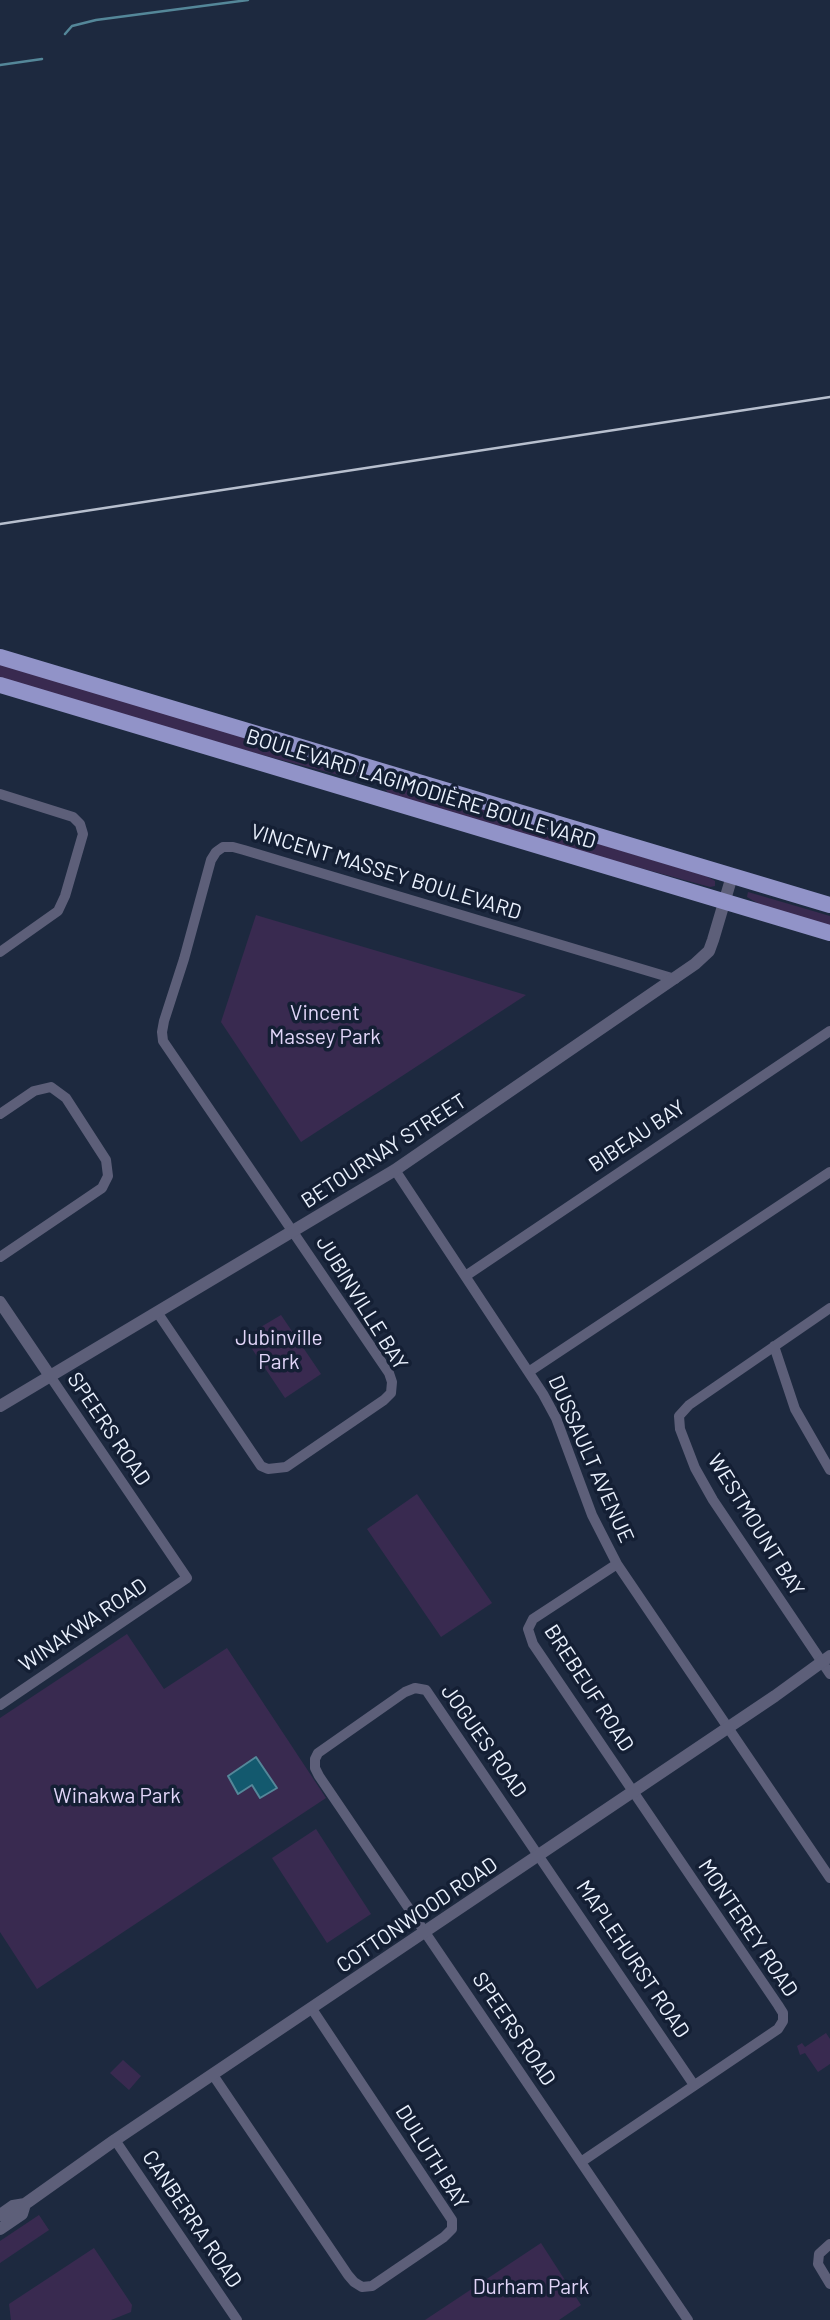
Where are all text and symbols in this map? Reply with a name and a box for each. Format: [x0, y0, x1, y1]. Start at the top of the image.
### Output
street label: BOULEVARD LAGIMODIÈRE BOULEVARD [243, 724, 599, 854]
street label: VINCENT MASSEY BOULEVARD [248, 819, 524, 925]
park label: Vincent Massey Park [269, 1000, 381, 1050]
street label: BETOURNAY STREET [297, 1088, 471, 1214]
street label: BIBEAU BAY [584, 1095, 690, 1177]
street label: JUBINVILLE BAY [311, 1231, 413, 1375]
park label: Jubinville Park [235, 1325, 323, 1375]
street label: SPEERS ROAD [62, 1368, 156, 1490]
street label: DUSSAULT AVENUE [543, 1371, 639, 1547]
street label: WESTMOUNT BAY [702, 1449, 810, 1601]
street label: WINAKWA ROAD [14, 1573, 152, 1677]
street label: BREBEUF ROAD [539, 1620, 639, 1756]
street label: JOGUES ROAD [436, 1680, 532, 1802]
park label: Winakwa Park [53, 1783, 181, 1809]
street label: COTTONWOOD ROAD [332, 1852, 502, 1978]
street label: MONTEREY ROAD [693, 1855, 803, 2001]
street label: MAPLEHURST ROAD [571, 1875, 695, 2043]
street label: SPEERS ROAD [467, 1968, 561, 2090]
street label: DULUTH BAY [390, 2100, 474, 2214]
street label: CANBERRA ROAD [137, 2146, 247, 2292]
park label: Durham Park [473, 2274, 589, 2300]

